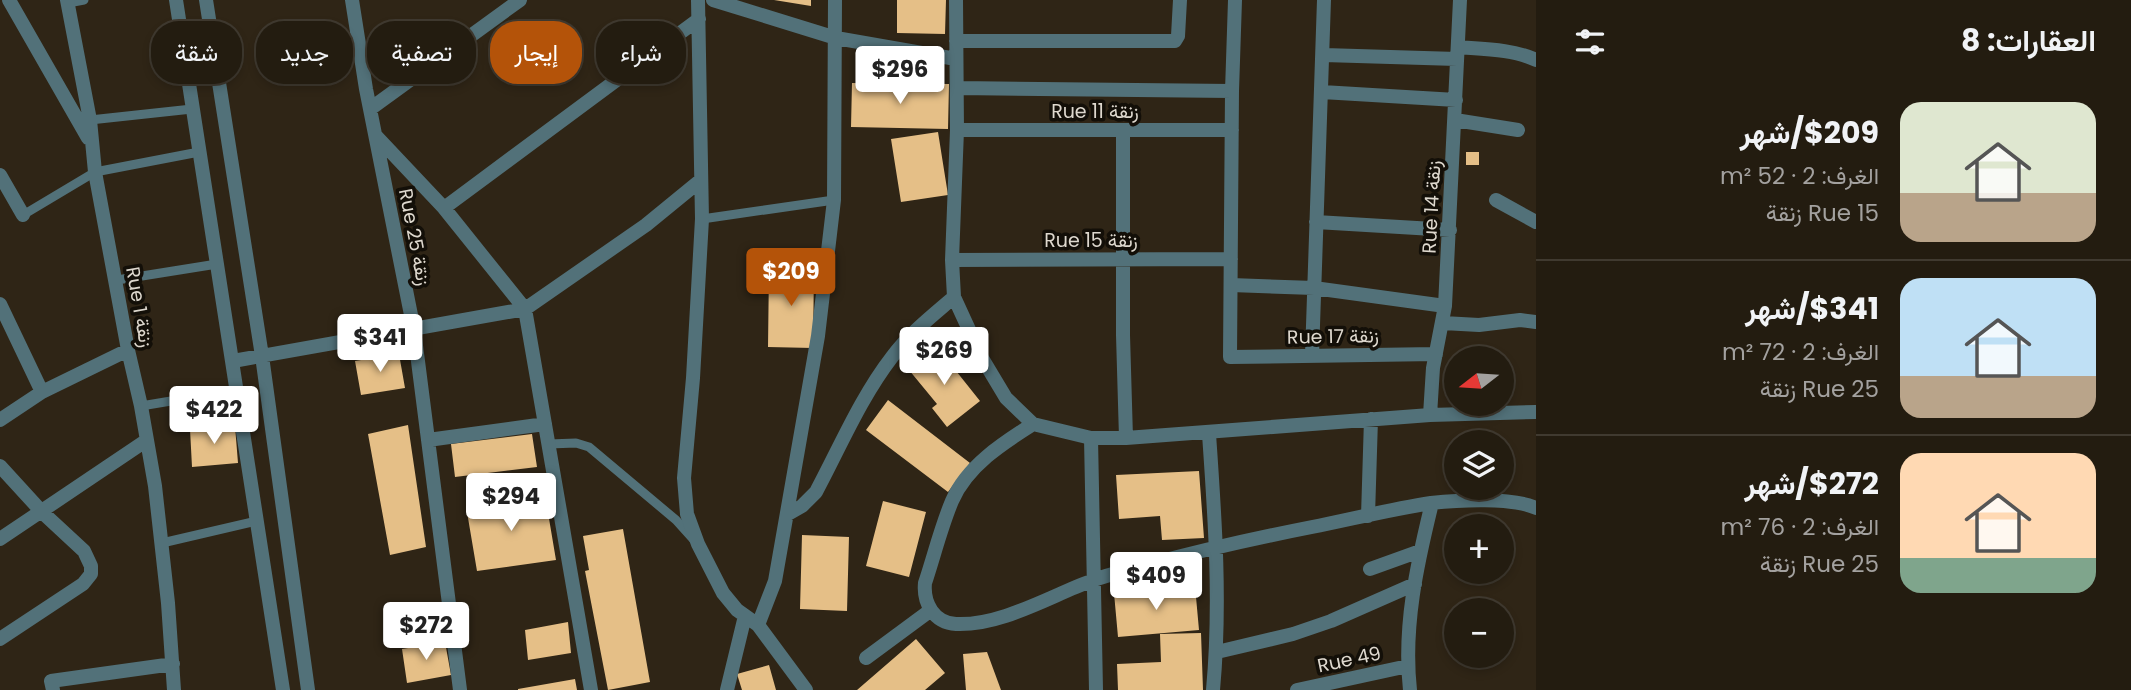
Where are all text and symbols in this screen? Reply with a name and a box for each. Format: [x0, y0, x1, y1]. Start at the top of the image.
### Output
text: العقارات: 8 [1961, 19, 2096, 62]
chip: شقة [151, 21, 242, 84]
chip: جديد [256, 21, 353, 84]
chip: تصفية [367, 21, 476, 84]
chip: إيجار [490, 21, 582, 84]
chip: شراء [596, 21, 686, 84]
icon: filters [1571, 23, 1609, 61]
pin: $296 [859, 46, 941, 106]
text: $296 [871, 53, 929, 85]
street label: Rue 11 زنقة [1051, 98, 1139, 125]
text: $209/شهر [1740, 111, 1879, 154]
icon: home [1956, 130, 2040, 214]
street label: Rue 14 زنقة [1416, 160, 1447, 254]
text: الغرف: 2 · 52 m² [1720, 160, 1879, 192]
street label: Rue 25 زنقة [392, 186, 437, 288]
text: Rue 15 زنقة [1766, 197, 1879, 229]
street label: Rue 15 زنقة [1044, 227, 1138, 254]
pin: $209 [750, 248, 832, 308]
text: $209 [762, 255, 820, 287]
street label: Rue 1 زنقة [119, 265, 160, 350]
text: $341/شهر [1745, 287, 1879, 330]
icon: home [1956, 306, 2040, 390]
pin: $341 [339, 314, 421, 374]
text: $341 [353, 321, 407, 353]
street label: Rue 17 زنقة [1287, 322, 1379, 351]
pin: $269 [903, 328, 985, 387]
text: $269 [915, 334, 973, 366]
text: الغرف: 2 · 72 m² [1722, 336, 1879, 368]
north arrow [1444, 346, 1514, 416]
map controls [1444, 346, 1514, 668]
text: Rue 25 زنقة [1760, 373, 1879, 405]
pin: $422 [173, 386, 255, 446]
text: $422 [186, 393, 242, 425]
button: layers [1444, 430, 1514, 500]
text: $272/شهر [1745, 462, 1879, 505]
pin: $294 [470, 474, 552, 533]
text: $294 [482, 480, 540, 512]
icon: home [1956, 481, 2040, 565]
text: الغرف: 2 · 76 m² [1721, 511, 1879, 543]
button: + [1444, 514, 1514, 584]
text: Rue 25 زنقة [1760, 548, 1879, 580]
pin: $409 [1115, 552, 1197, 612]
text: $409 [1126, 559, 1186, 591]
button: − [1444, 598, 1514, 668]
pin: $272 [385, 602, 467, 662]
text: $272 [399, 609, 453, 641]
street label: Rue 49 [1315, 640, 1383, 679]

